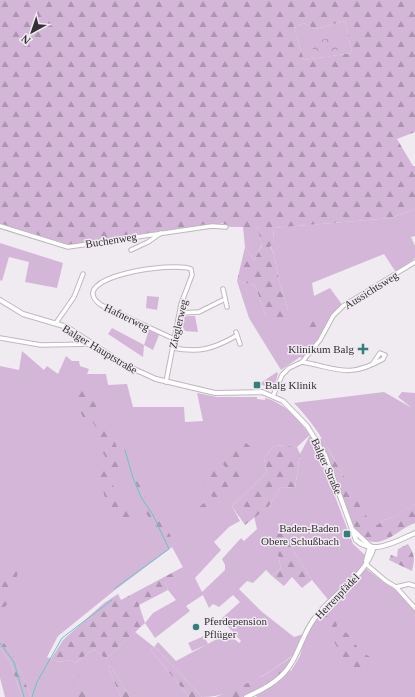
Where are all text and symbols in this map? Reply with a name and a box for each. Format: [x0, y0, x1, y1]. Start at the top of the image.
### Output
north arrow [12, 12, 52, 52]
text: N [19, 32, 32, 47]
street label: Buchenweg [84, 230, 138, 250]
street label: Aussichtsweg [342, 268, 401, 311]
street label: Zieglerweg [167, 298, 190, 350]
street label: Hafnerweg [102, 301, 152, 333]
street label: Balger Hauptstraße [60, 322, 140, 376]
place label: Klinikum Balg [288, 343, 354, 355]
marker: Klinikum Balg [357, 343, 369, 355]
place label: Balg Klinik [265, 379, 317, 391]
marker: Balg Klinik [252, 380, 262, 390]
street label: Balger Straße [309, 436, 345, 496]
place label: Baden-Baden Obere Schußbach [261, 522, 339, 547]
marker: Baden-Baden Obere Schußbach [342, 529, 352, 539]
street label: Herrenpfädel [313, 571, 361, 621]
place label: Pferdepension Pflüger [204, 615, 267, 640]
marker: Pferdepension Pflüger [191, 622, 201, 632]

